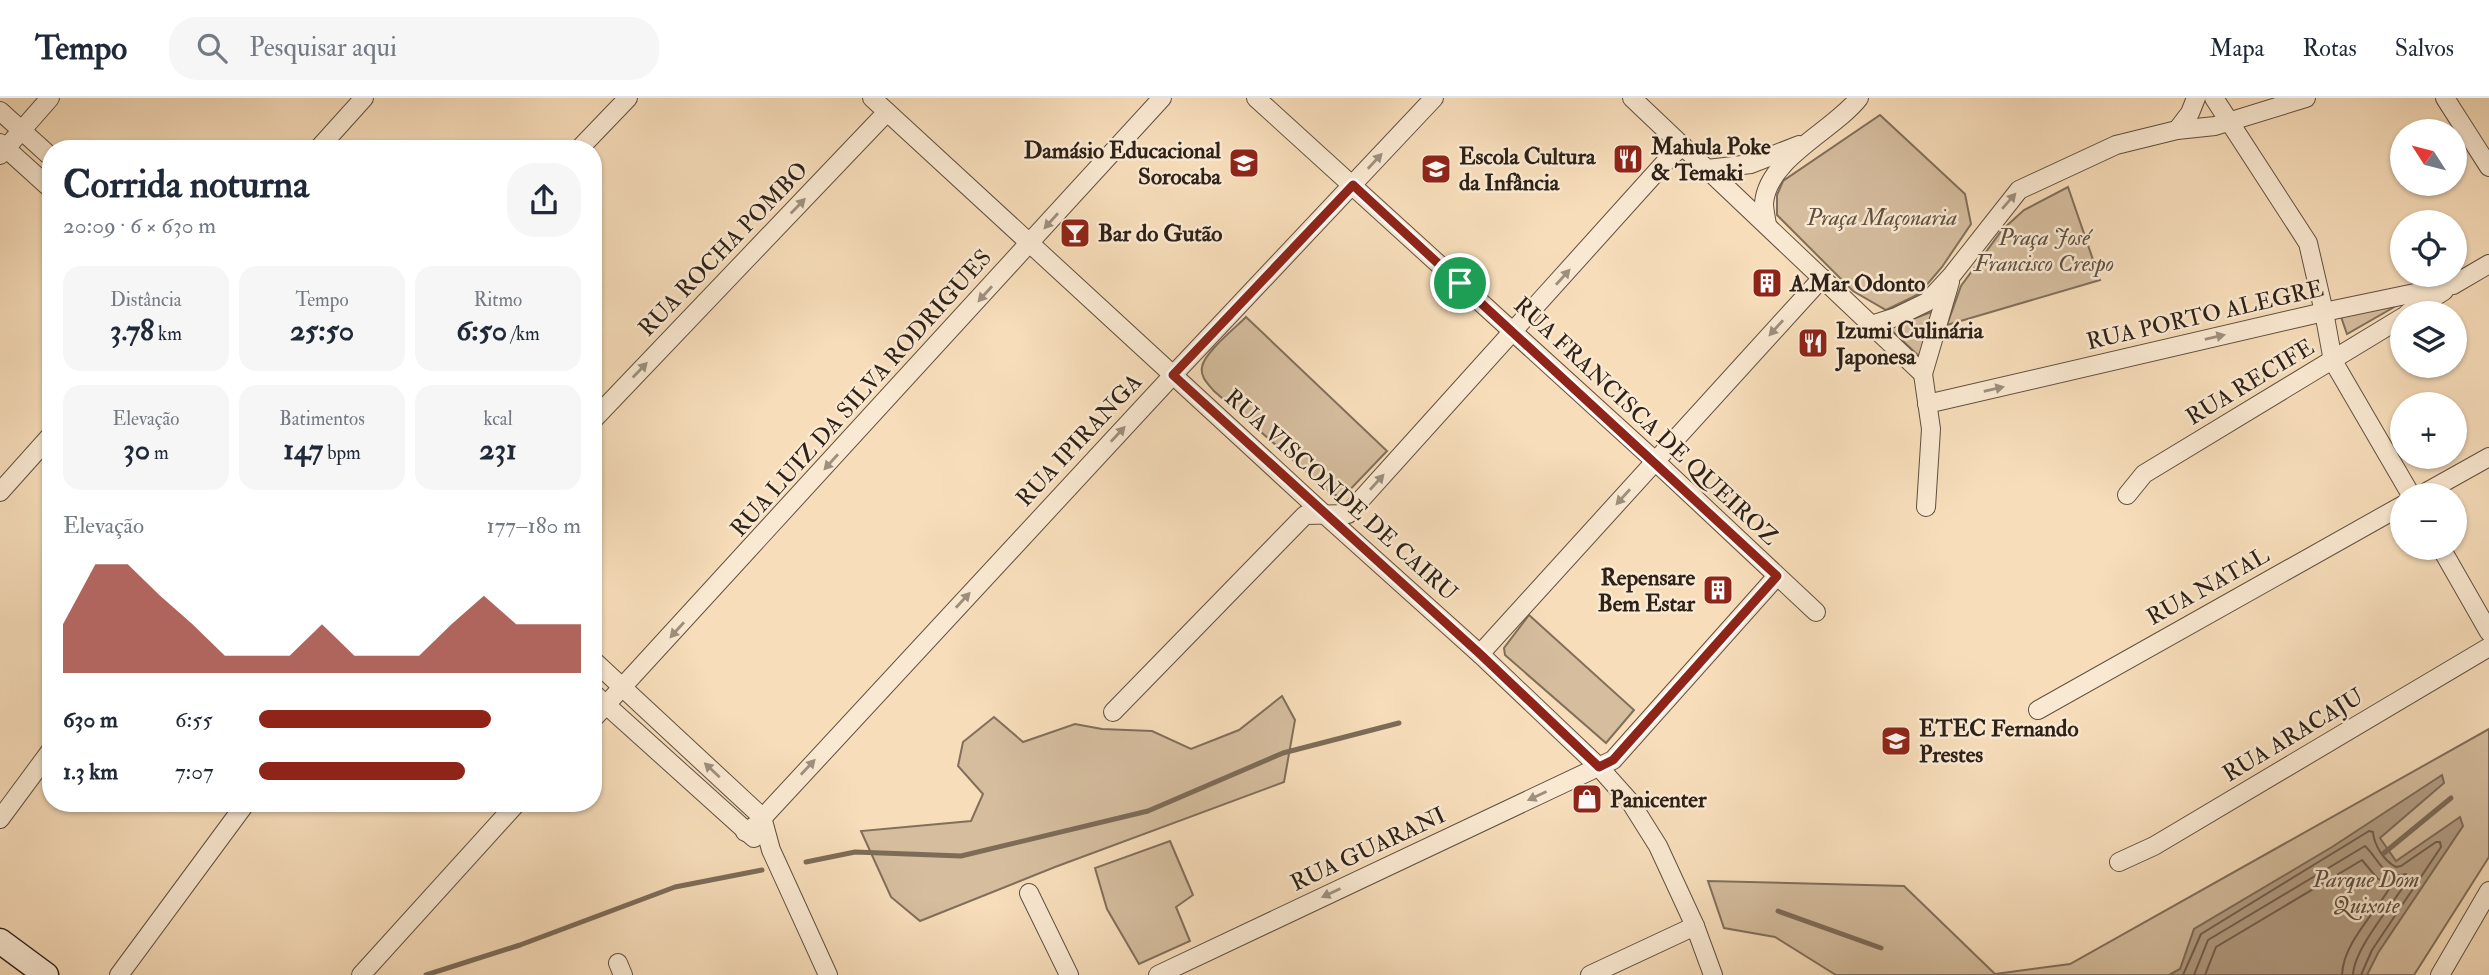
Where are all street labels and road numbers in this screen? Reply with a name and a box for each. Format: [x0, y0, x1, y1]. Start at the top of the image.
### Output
street label: RUA ROCHA POMBO [632, 156, 814, 342]
street label: RUA LUIZ DA SILVA RODRIGUES [724, 243, 998, 543]
street label: RUA PORTO ALEGRE [2084, 274, 2326, 356]
street label: RUA FRANCISCA DE QUEIROZ [1508, 291, 1784, 551]
street label: RUA RECIFE [2181, 332, 2319, 432]
street label: RUA IPIRANGA [1010, 367, 1148, 513]
street label: RUA VISCONDE DE CAIRU [1218, 383, 1464, 607]
street label: RUA NATAL [2142, 540, 2275, 632]
street label: RUA ARACAJU [2217, 682, 2369, 788]
street label: RUA GUARANI [1286, 800, 1450, 898]

